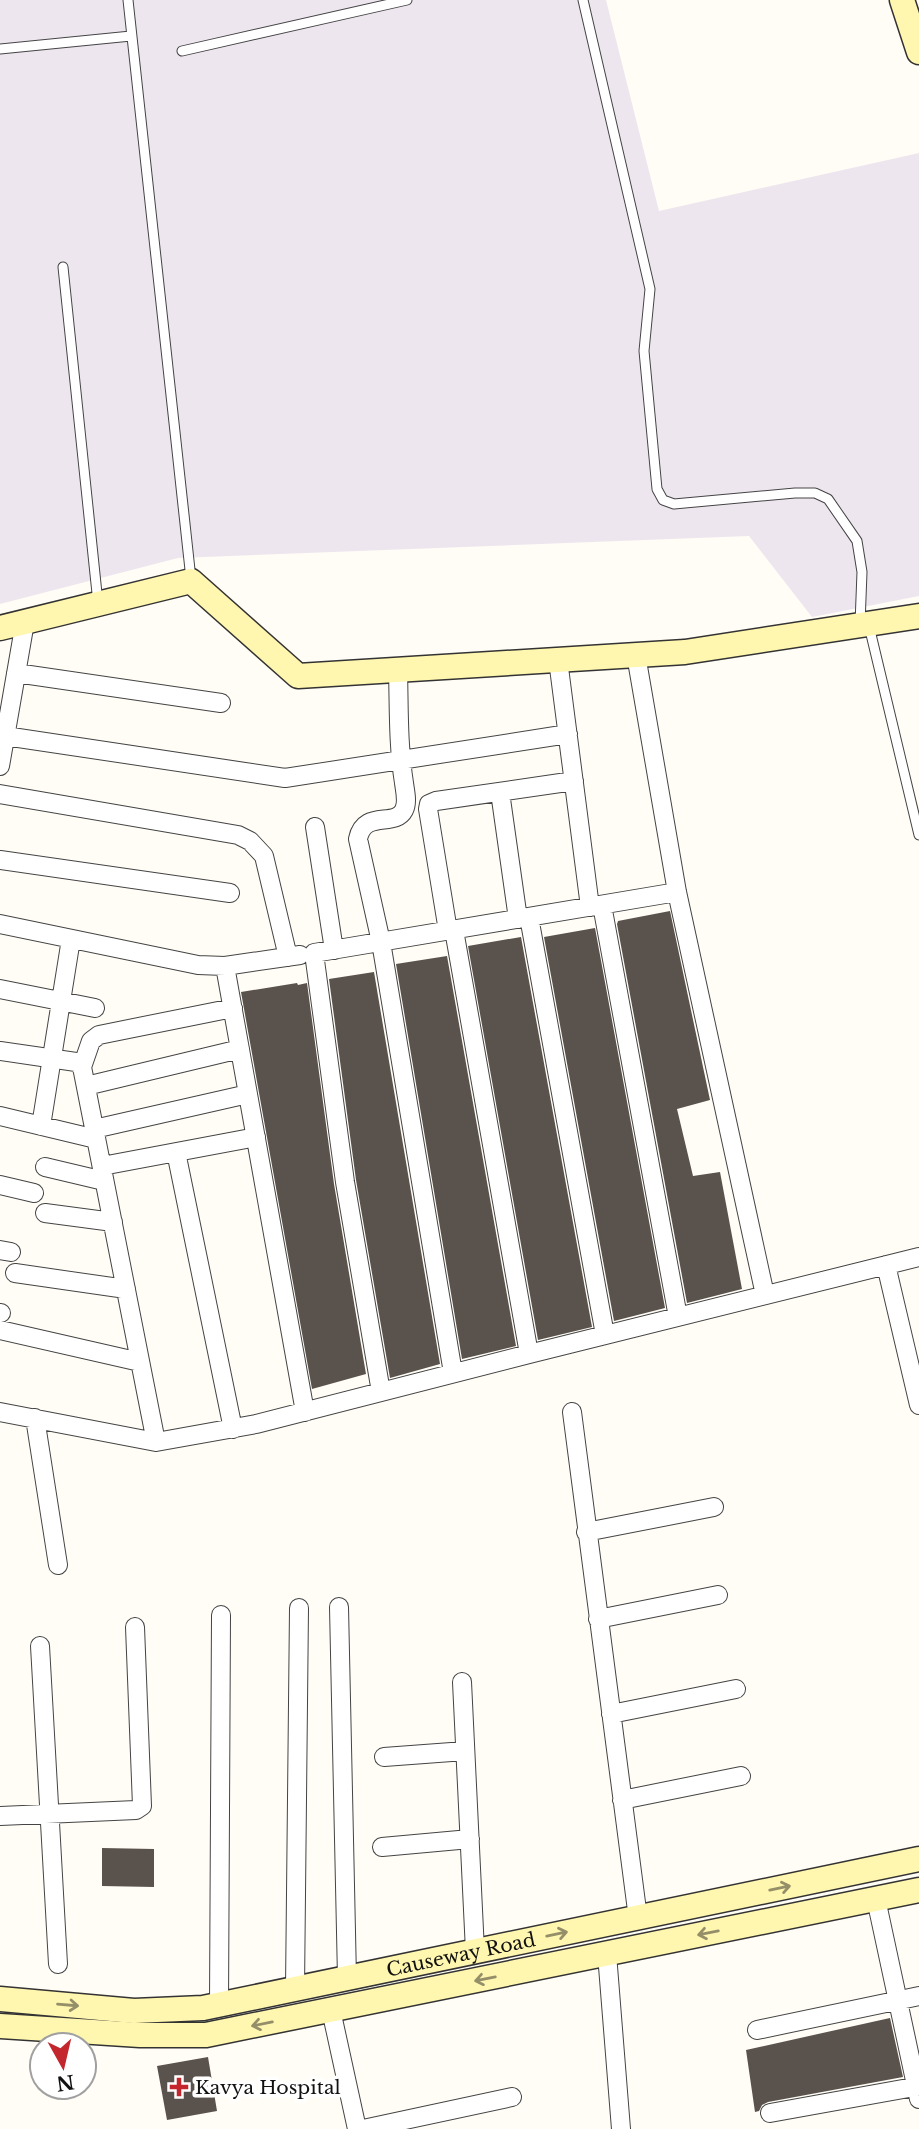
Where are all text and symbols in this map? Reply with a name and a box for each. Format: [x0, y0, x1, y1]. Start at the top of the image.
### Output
one-way arrow [768, 1881, 791, 1895]
one-way arrow [545, 1927, 568, 1941]
one-way arrow [697, 1927, 720, 1941]
street label: Causeway Road [384, 1928, 538, 1982]
one-way arrow [474, 1972, 497, 1986]
one-way arrow [56, 1999, 79, 2012]
one-way arrow [251, 2017, 274, 2031]
north arrow [28, 2031, 98, 2101]
text: N [55, 2070, 76, 2095]
place label: Kavya Hospital [195, 2076, 341, 2099]
marker: Kavya Hospital [169, 2077, 189, 2097]

